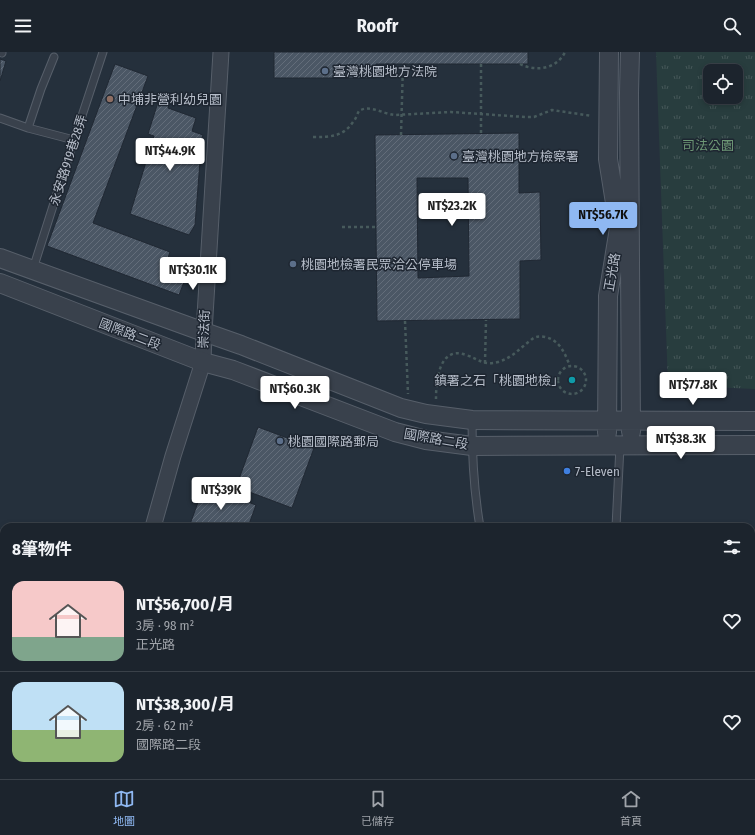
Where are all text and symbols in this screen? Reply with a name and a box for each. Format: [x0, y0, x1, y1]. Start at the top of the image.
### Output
icon: menu [12, 15, 34, 37]
text: Roofr [357, 15, 398, 37]
icon: search [721, 15, 743, 37]
place label: 臺灣桃園地方法院 [333, 64, 437, 79]
map controls [703, 64, 743, 104]
button: locate [703, 64, 743, 104]
marker: 臺灣桃園地方法院 [320, 66, 330, 76]
place label: 中埔非營利幼兒園 [118, 92, 222, 107]
marker: 中埔非營利幼兒園 [105, 94, 115, 104]
street label: 永安路919巷28弄 [46, 113, 90, 207]
pin: NT$44.9K [129, 138, 211, 172]
park label: 司法公園 [682, 138, 734, 153]
text: NT$44.9K [145, 143, 195, 158]
place label: 臺灣桃園地方檢察署 [462, 149, 579, 164]
marker: 臺灣桃園地方檢察署 [449, 151, 459, 161]
pin: NT$23.2K [411, 193, 493, 227]
text: NT$23.2K [428, 198, 476, 213]
pin: NT$56.7K [562, 202, 644, 236]
text: NT$56.7K [578, 207, 628, 222]
street label: 正光路 [601, 251, 623, 293]
pin: NT$30.1K [152, 257, 234, 291]
place label: 桃園地檢署民眾洽公停車場 [301, 257, 457, 272]
marker: 桃園地檢署民眾洽公停車場 [288, 259, 298, 269]
text: NT$30.1K [169, 262, 217, 277]
street label: 崇法街 [196, 309, 212, 349]
street label: 國際路二段 [97, 315, 163, 353]
pin: NT$77.8K [652, 372, 734, 406]
place label: 鎮署之石「桃園地檢」 [434, 373, 564, 388]
marker: 鎮署之石「桃園地檢」 [567, 375, 577, 385]
pin: NT$60.3K [254, 376, 336, 410]
text: NT$77.8K [669, 377, 717, 392]
text: NT$60.3K [269, 381, 321, 396]
street label: 國際路二段 [403, 426, 469, 452]
pin: NT$38.3K [640, 426, 722, 460]
text: NT$38.3K [656, 431, 706, 446]
place label: 桃園國際路郵局 [288, 434, 379, 449]
marker: 桃園國際路郵局 [275, 436, 285, 446]
place label: 7-Eleven [575, 464, 620, 479]
marker: 7-Eleven [562, 466, 572, 476]
pin: NT$39K [188, 477, 254, 511]
text: NT$39K [201, 482, 241, 497]
icon: filters [721, 536, 743, 558]
text: 8筆物件 [12, 539, 72, 560]
text: NT$56,700/月 [136, 594, 234, 615]
icon: home [44, 597, 92, 645]
icon: heart [721, 610, 743, 632]
text: 3房 · 98 m² [136, 618, 194, 633]
text: 正光路 [136, 637, 175, 652]
text: NT$38,300/月 [136, 694, 235, 715]
icon: home [44, 698, 92, 746]
icon: heart [721, 711, 743, 733]
text: 2房 · 62 m² [136, 718, 193, 733]
text: 國際路二段 [136, 737, 201, 752]
tab: 地圖 [113, 788, 135, 828]
tab: 已儲存 [361, 788, 394, 828]
tab: 首頁 [620, 788, 642, 828]

